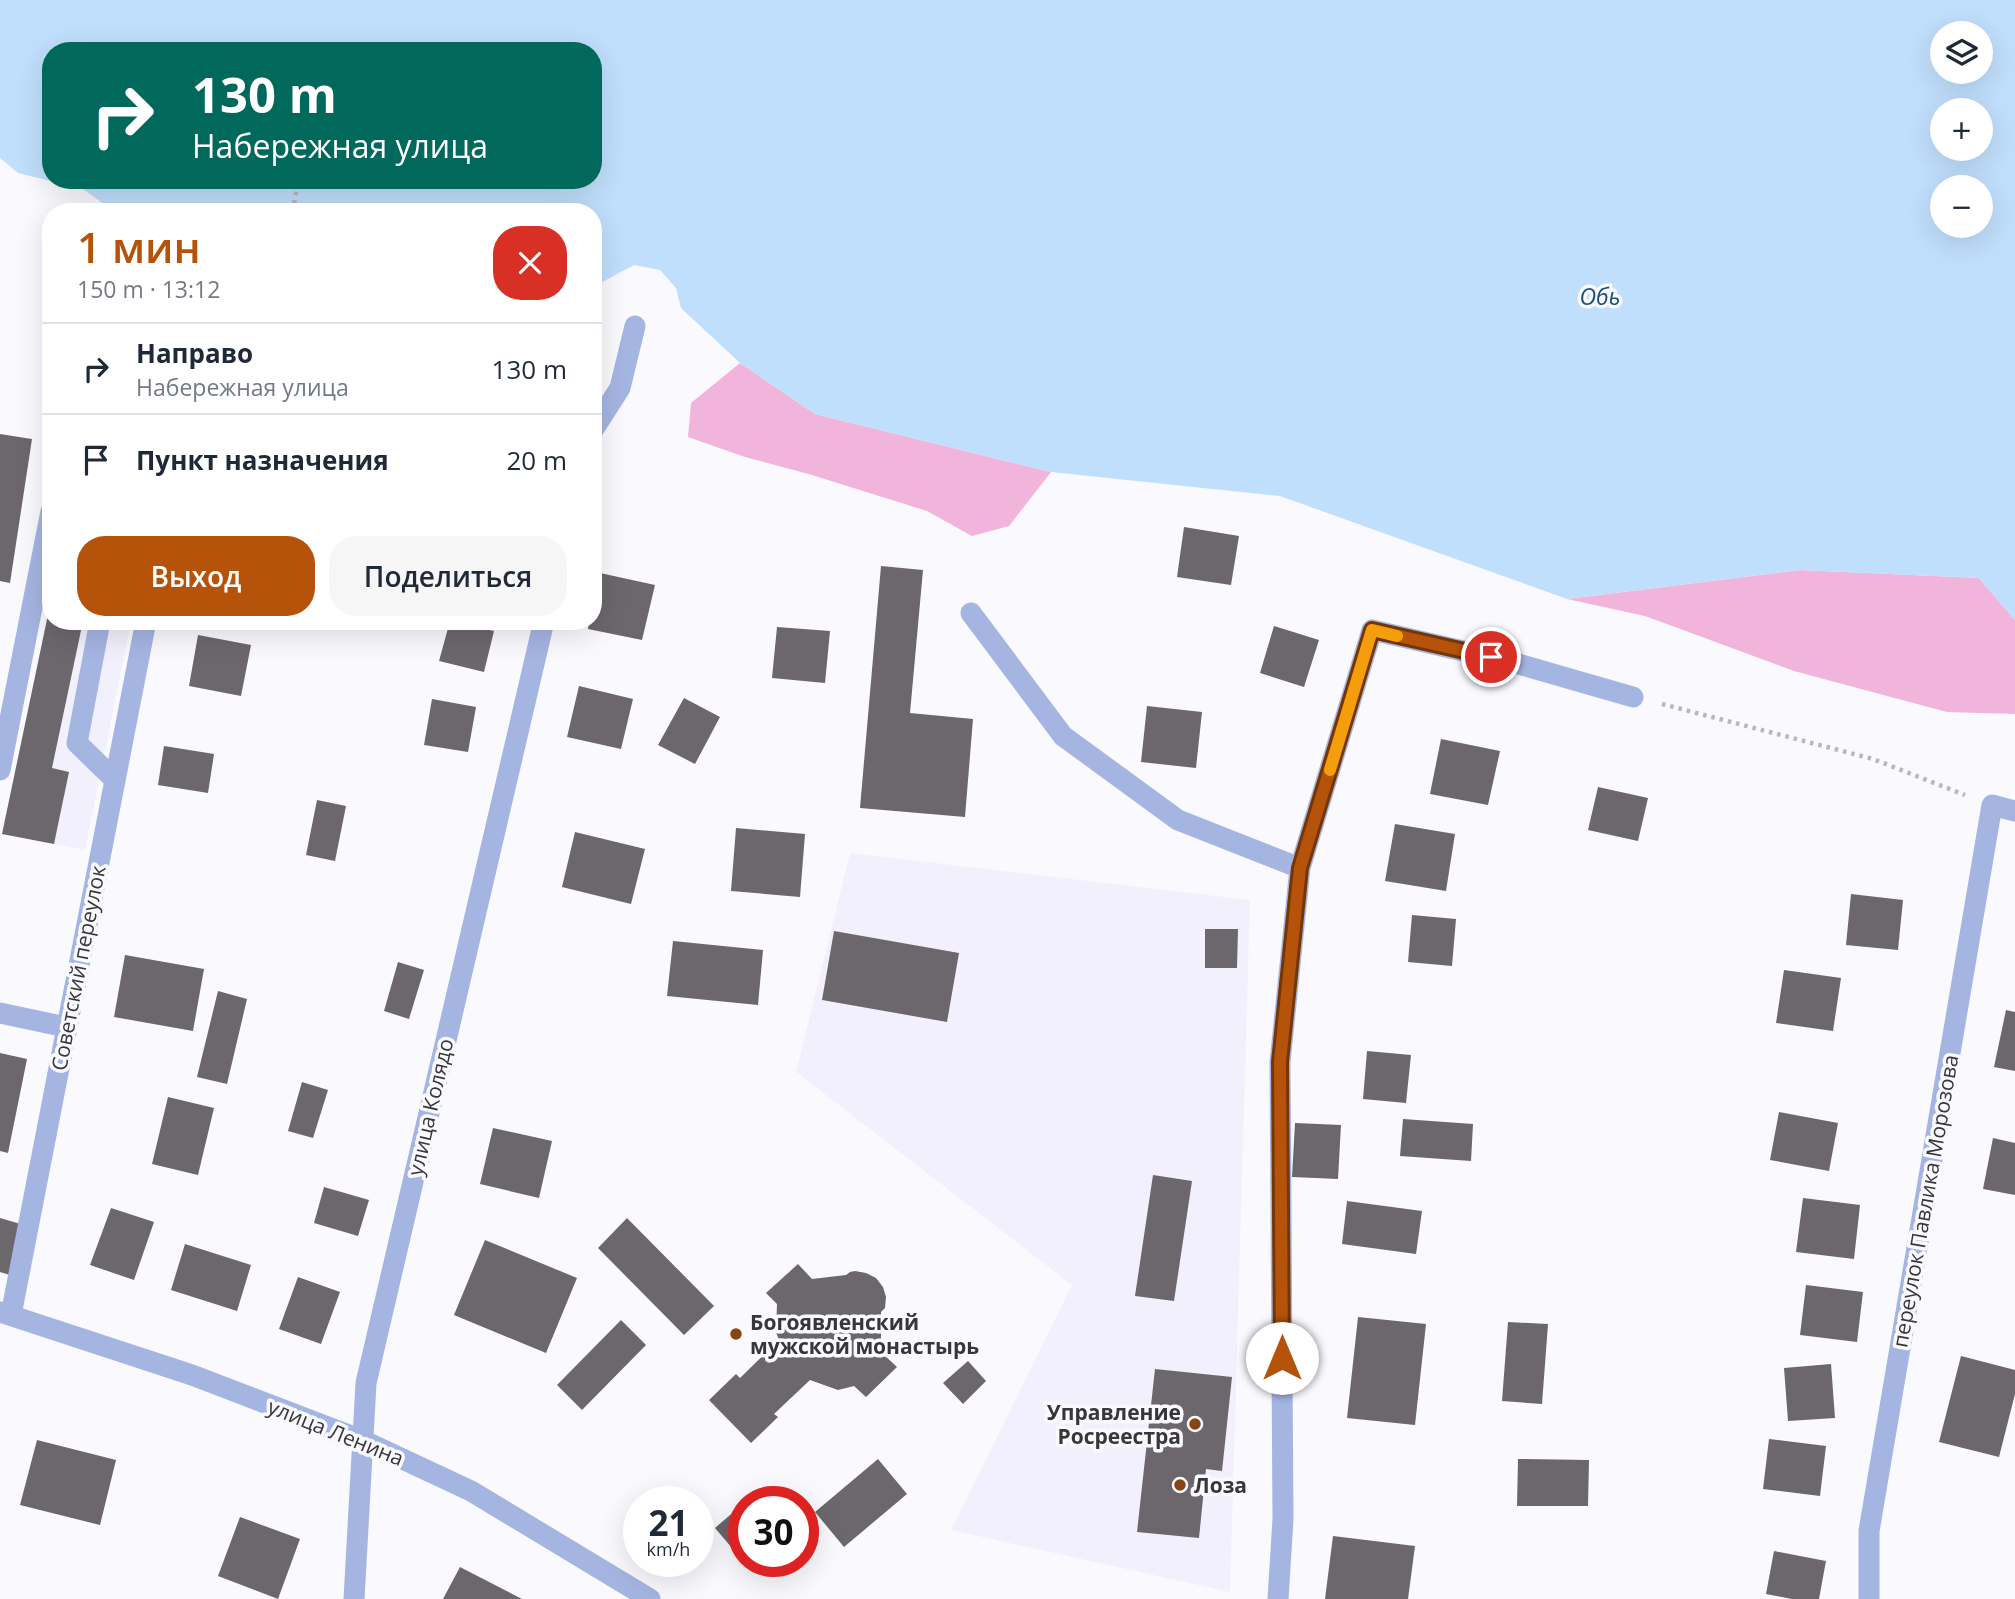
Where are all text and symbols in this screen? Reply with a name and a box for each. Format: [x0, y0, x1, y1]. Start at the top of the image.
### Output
map controls [1930, 21, 1993, 238]
button: layers [1930, 21, 1993, 84]
text: 130 m [192, 61, 337, 127]
icon: right [77, 70, 168, 161]
button: + [1930, 98, 1993, 161]
text: Набережная улица [192, 124, 488, 167]
button: − [1930, 175, 1993, 238]
text: 1 мин [77, 218, 201, 275]
button: close [493, 226, 567, 300]
text: 150 m · 13:12 [77, 273, 220, 305]
water label: Обь [1579, 280, 1621, 312]
text: Направо [136, 335, 253, 371]
icon: right [77, 350, 115, 388]
text: 130 m [492, 351, 567, 387]
text: Набережная улица [136, 371, 349, 403]
icon: arrive [77, 441, 115, 479]
text: Пункт назначения [136, 442, 389, 478]
text: 20 m [506, 442, 567, 478]
button: Выход [77, 536, 315, 616]
button: Поделиться [329, 536, 567, 616]
pin [1461, 627, 1521, 687]
icon: arrive [1472, 638, 1510, 676]
street label: Советский переулок [44, 863, 112, 1073]
street label: улица Колядо [401, 1036, 459, 1178]
street label: переулок Павлика Морозова [1885, 1052, 1965, 1350]
place label: Богоявленский мужской монастырь [750, 1308, 979, 1360]
position arrow [1245, 1321, 1319, 1395]
marker: Богоявленский мужской монастырь [728, 1326, 744, 1342]
street label: улица Ленина [264, 1392, 408, 1472]
place label: Управление Росреестра [1047, 1398, 1181, 1450]
marker: Управление Росреестра [1187, 1416, 1203, 1432]
place label: Лоза [1194, 1471, 1247, 1499]
marker: Лоза [1172, 1477, 1188, 1493]
speed limit sign: 30 [728, 1486, 819, 1577]
text: 21 [648, 1499, 689, 1546]
text: km/h [647, 1537, 690, 1561]

